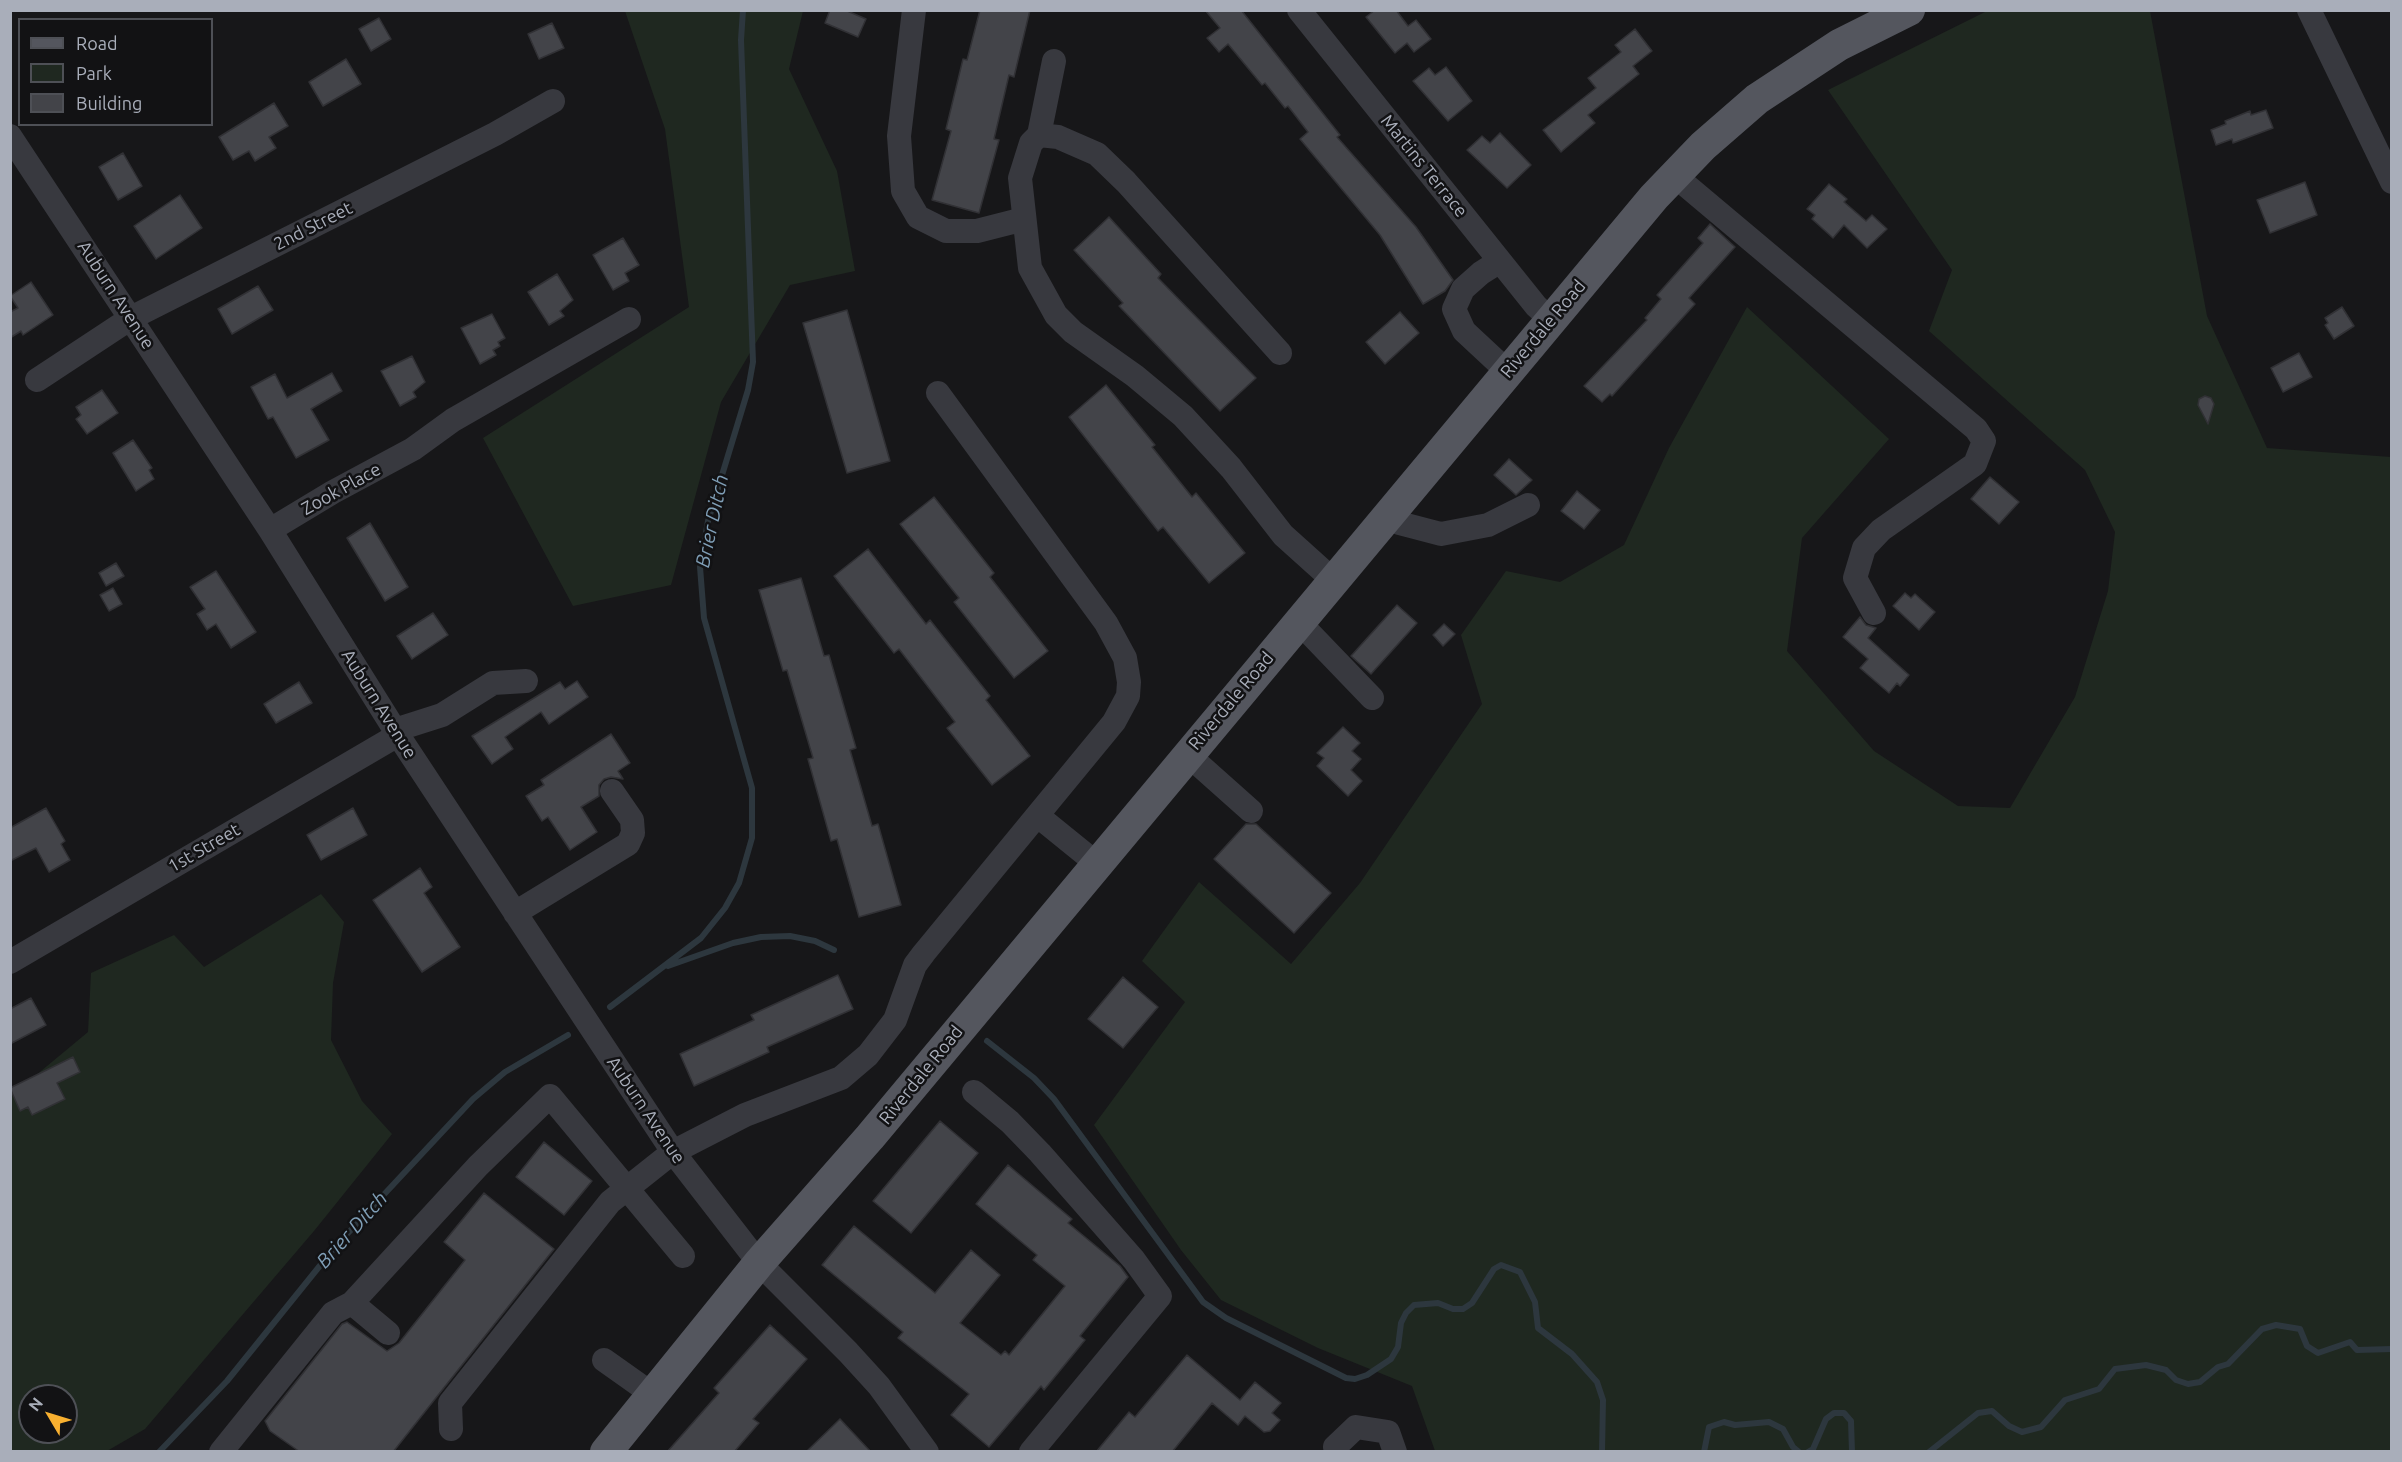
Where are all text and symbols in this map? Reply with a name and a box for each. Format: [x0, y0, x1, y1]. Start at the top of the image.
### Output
legend [18, 18, 213, 126]
text: Road [76, 33, 118, 53]
text: Park [76, 63, 112, 83]
text: Building [76, 93, 142, 113]
street label: Martins Terrace [1376, 110, 1472, 222]
street label: 2nd Street [270, 197, 356, 255]
street label: Auburn Avenue [73, 237, 159, 353]
street label: Riverdale Road [1496, 276, 1590, 382]
street label: Zook Place [298, 458, 384, 520]
water label: Brier Ditch [690, 472, 734, 570]
street label: Auburn Avenue [337, 645, 421, 763]
street label: Riverdale Road [1184, 648, 1278, 754]
street label: 1st Street [164, 819, 244, 877]
street label: Riverdale Road [875, 1021, 967, 1129]
street label: Auburn Avenue [602, 1052, 690, 1168]
water label: Brier Ditch [311, 1187, 393, 1273]
north arrow [18, 1384, 78, 1444]
text: N [25, 1394, 46, 1414]

